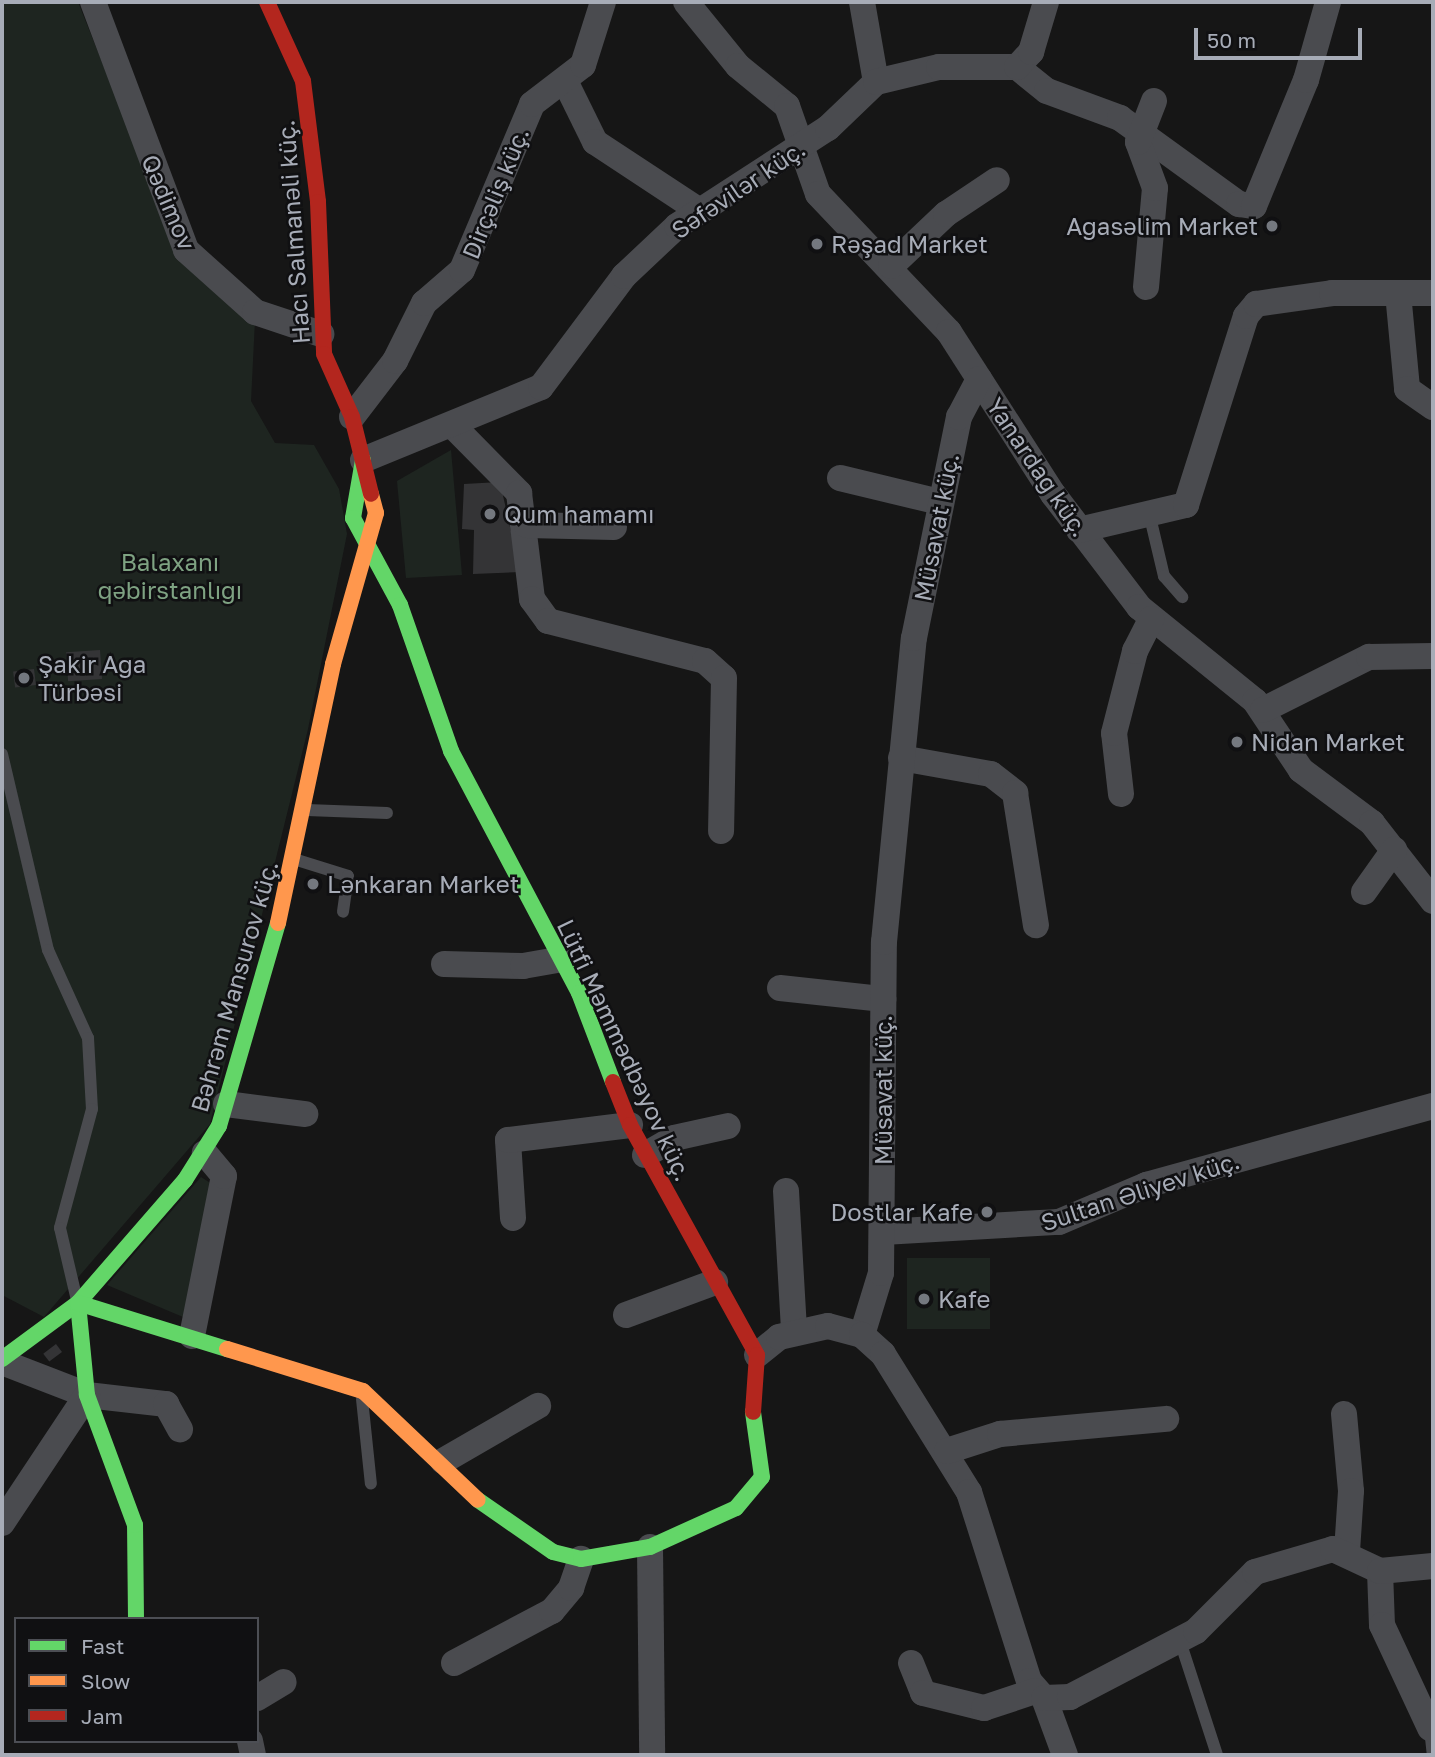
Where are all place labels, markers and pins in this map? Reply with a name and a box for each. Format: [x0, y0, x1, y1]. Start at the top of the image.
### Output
place label: Ağasəlim Market [1066, 212, 1258, 240]
marker: Ağasəlim Market [1264, 218, 1280, 234]
place label: Rəşad Market [831, 230, 988, 258]
marker: Rəşad Market [809, 236, 825, 252]
place label: Qum hamamı [504, 500, 654, 528]
marker: Qum hamamı [482, 506, 498, 522]
place label: Şakir Ağa Türbəsi [38, 650, 146, 706]
marker: Şakir Ağa Türbəsi [16, 670, 32, 686]
place label: Nidan Market [1251, 728, 1405, 756]
marker: Nidan Market [1229, 734, 1245, 750]
place label: Lənkaran Market [327, 870, 519, 898]
marker: Lənkaran Market [305, 876, 321, 892]
place label: Dostlar Kafe [831, 1198, 973, 1226]
marker: Dostlar Kafe [979, 1204, 995, 1220]
place label: Kafe [938, 1285, 990, 1313]
marker: Kafe [916, 1291, 932, 1307]

